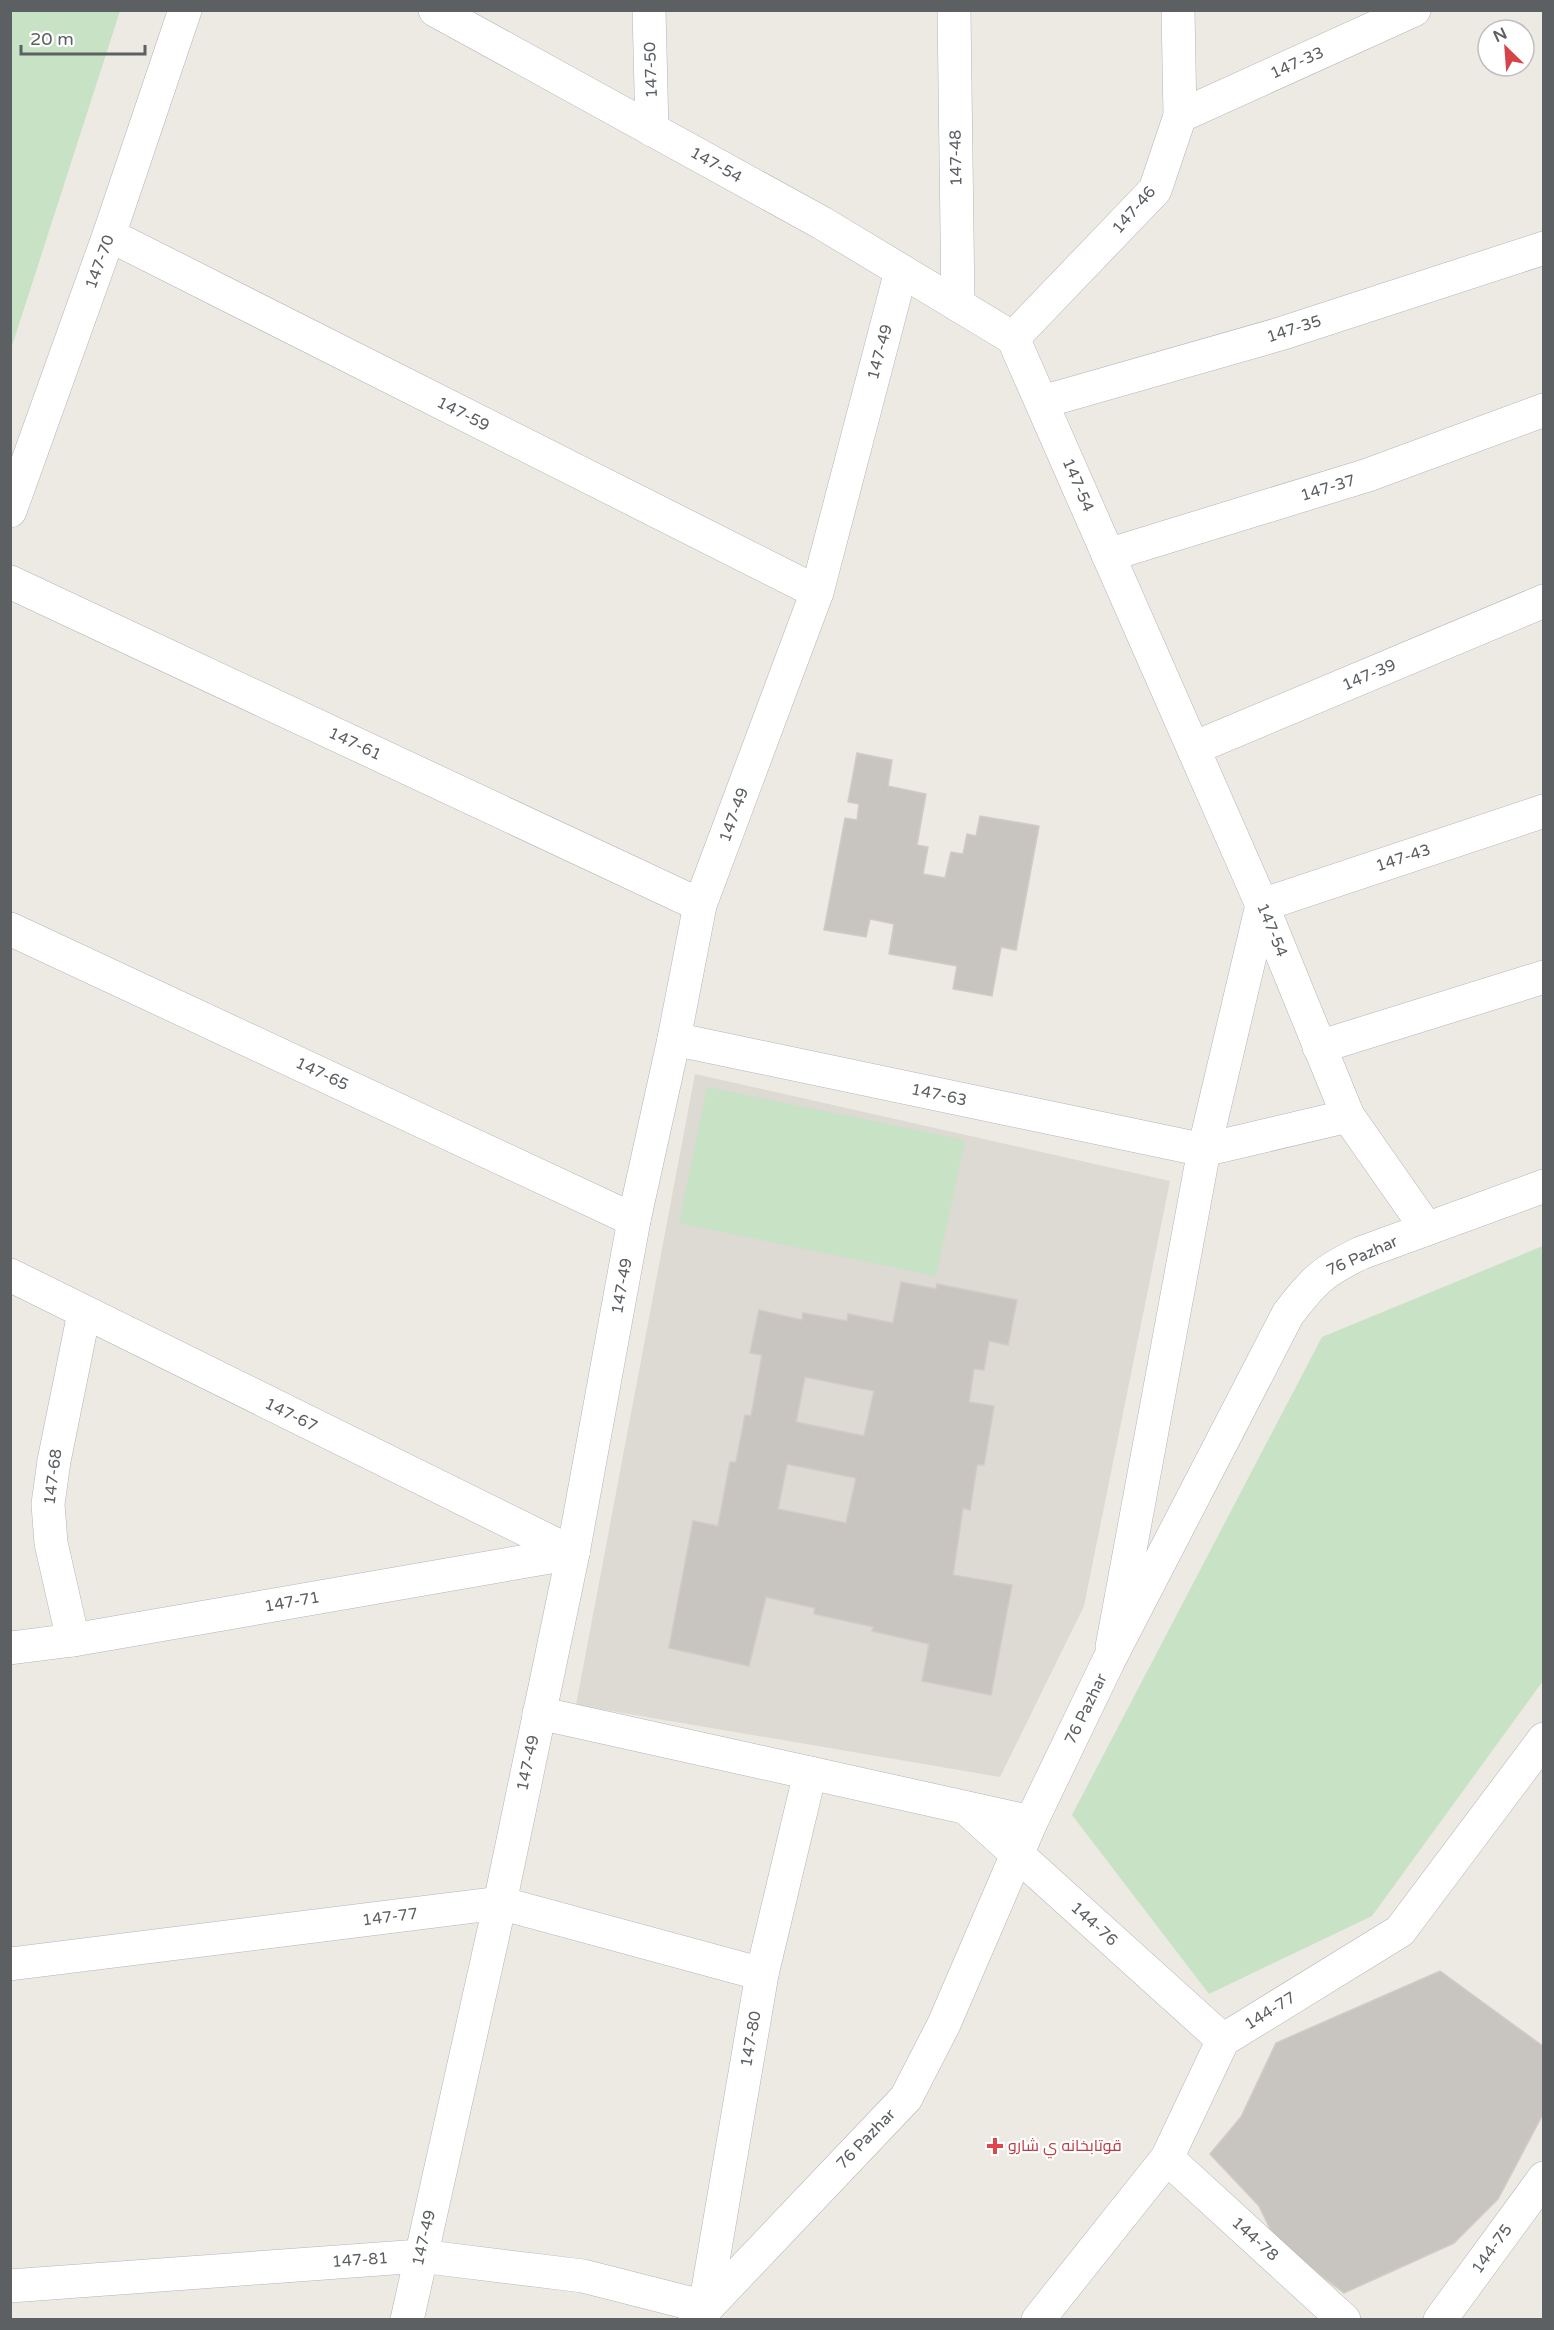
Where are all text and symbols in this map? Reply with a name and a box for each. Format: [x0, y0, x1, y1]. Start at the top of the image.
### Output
scale bar [21, 18, 146, 56]
north arrow [1476, 18, 1536, 78]
text: N [1490, 24, 1510, 47]
text: 20 m [30, 28, 74, 50]
street label: 147-50 [640, 41, 662, 99]
street label: 147-33 [1267, 42, 1327, 84]
street label: 147-48 [946, 130, 966, 186]
street label: 147-54 [686, 143, 746, 187]
street label: 147-46 [1108, 182, 1160, 238]
street label: 147-70 [81, 232, 119, 292]
street label: 147-35 [1264, 311, 1324, 347]
street label: 147-49 [863, 322, 897, 382]
street label: 147-59 [433, 392, 493, 436]
street label: 147-54 [1058, 455, 1098, 515]
street label: 147-37 [1298, 470, 1358, 506]
street label: 147-39 [1339, 655, 1399, 695]
street label: 147-61 [325, 723, 385, 765]
street label: 147-49 [715, 785, 753, 845]
street label: 147-43 [1373, 840, 1433, 876]
street label: 147-54 [1252, 900, 1292, 960]
street label: 147-65 [292, 1053, 352, 1095]
street label: 147-63 [909, 1079, 969, 1111]
street label: 76 Pazhar [1323, 1231, 1402, 1281]
street label: 147-49 [607, 1256, 637, 1316]
street label: 147-67 [261, 1394, 321, 1436]
street label: 147-68 [40, 1448, 66, 1506]
street label: 147-71 [263, 1587, 321, 1617]
street label: 76 Pazhar [1060, 1669, 1112, 1748]
street label: 147-49 [512, 1733, 544, 1793]
street label: 144-76 [1066, 1898, 1122, 1950]
street label: 147-77 [361, 1904, 419, 1930]
street label: 144-77 [1241, 1988, 1299, 2034]
street label: 147-80 [736, 2009, 766, 2069]
street label: 76 Pazhar [832, 2104, 900, 2173]
place label: قوتابخانه ي شارو [1008, 2136, 1122, 2159]
marker: قوتابخانه ي شارو [986, 2137, 1004, 2155]
street label: 147-49 [408, 2208, 440, 2268]
street label: 144-78 [1227, 2213, 1283, 2265]
street label: 144-75 [1467, 2220, 1517, 2278]
street label: 147-81 [331, 2248, 389, 2272]

